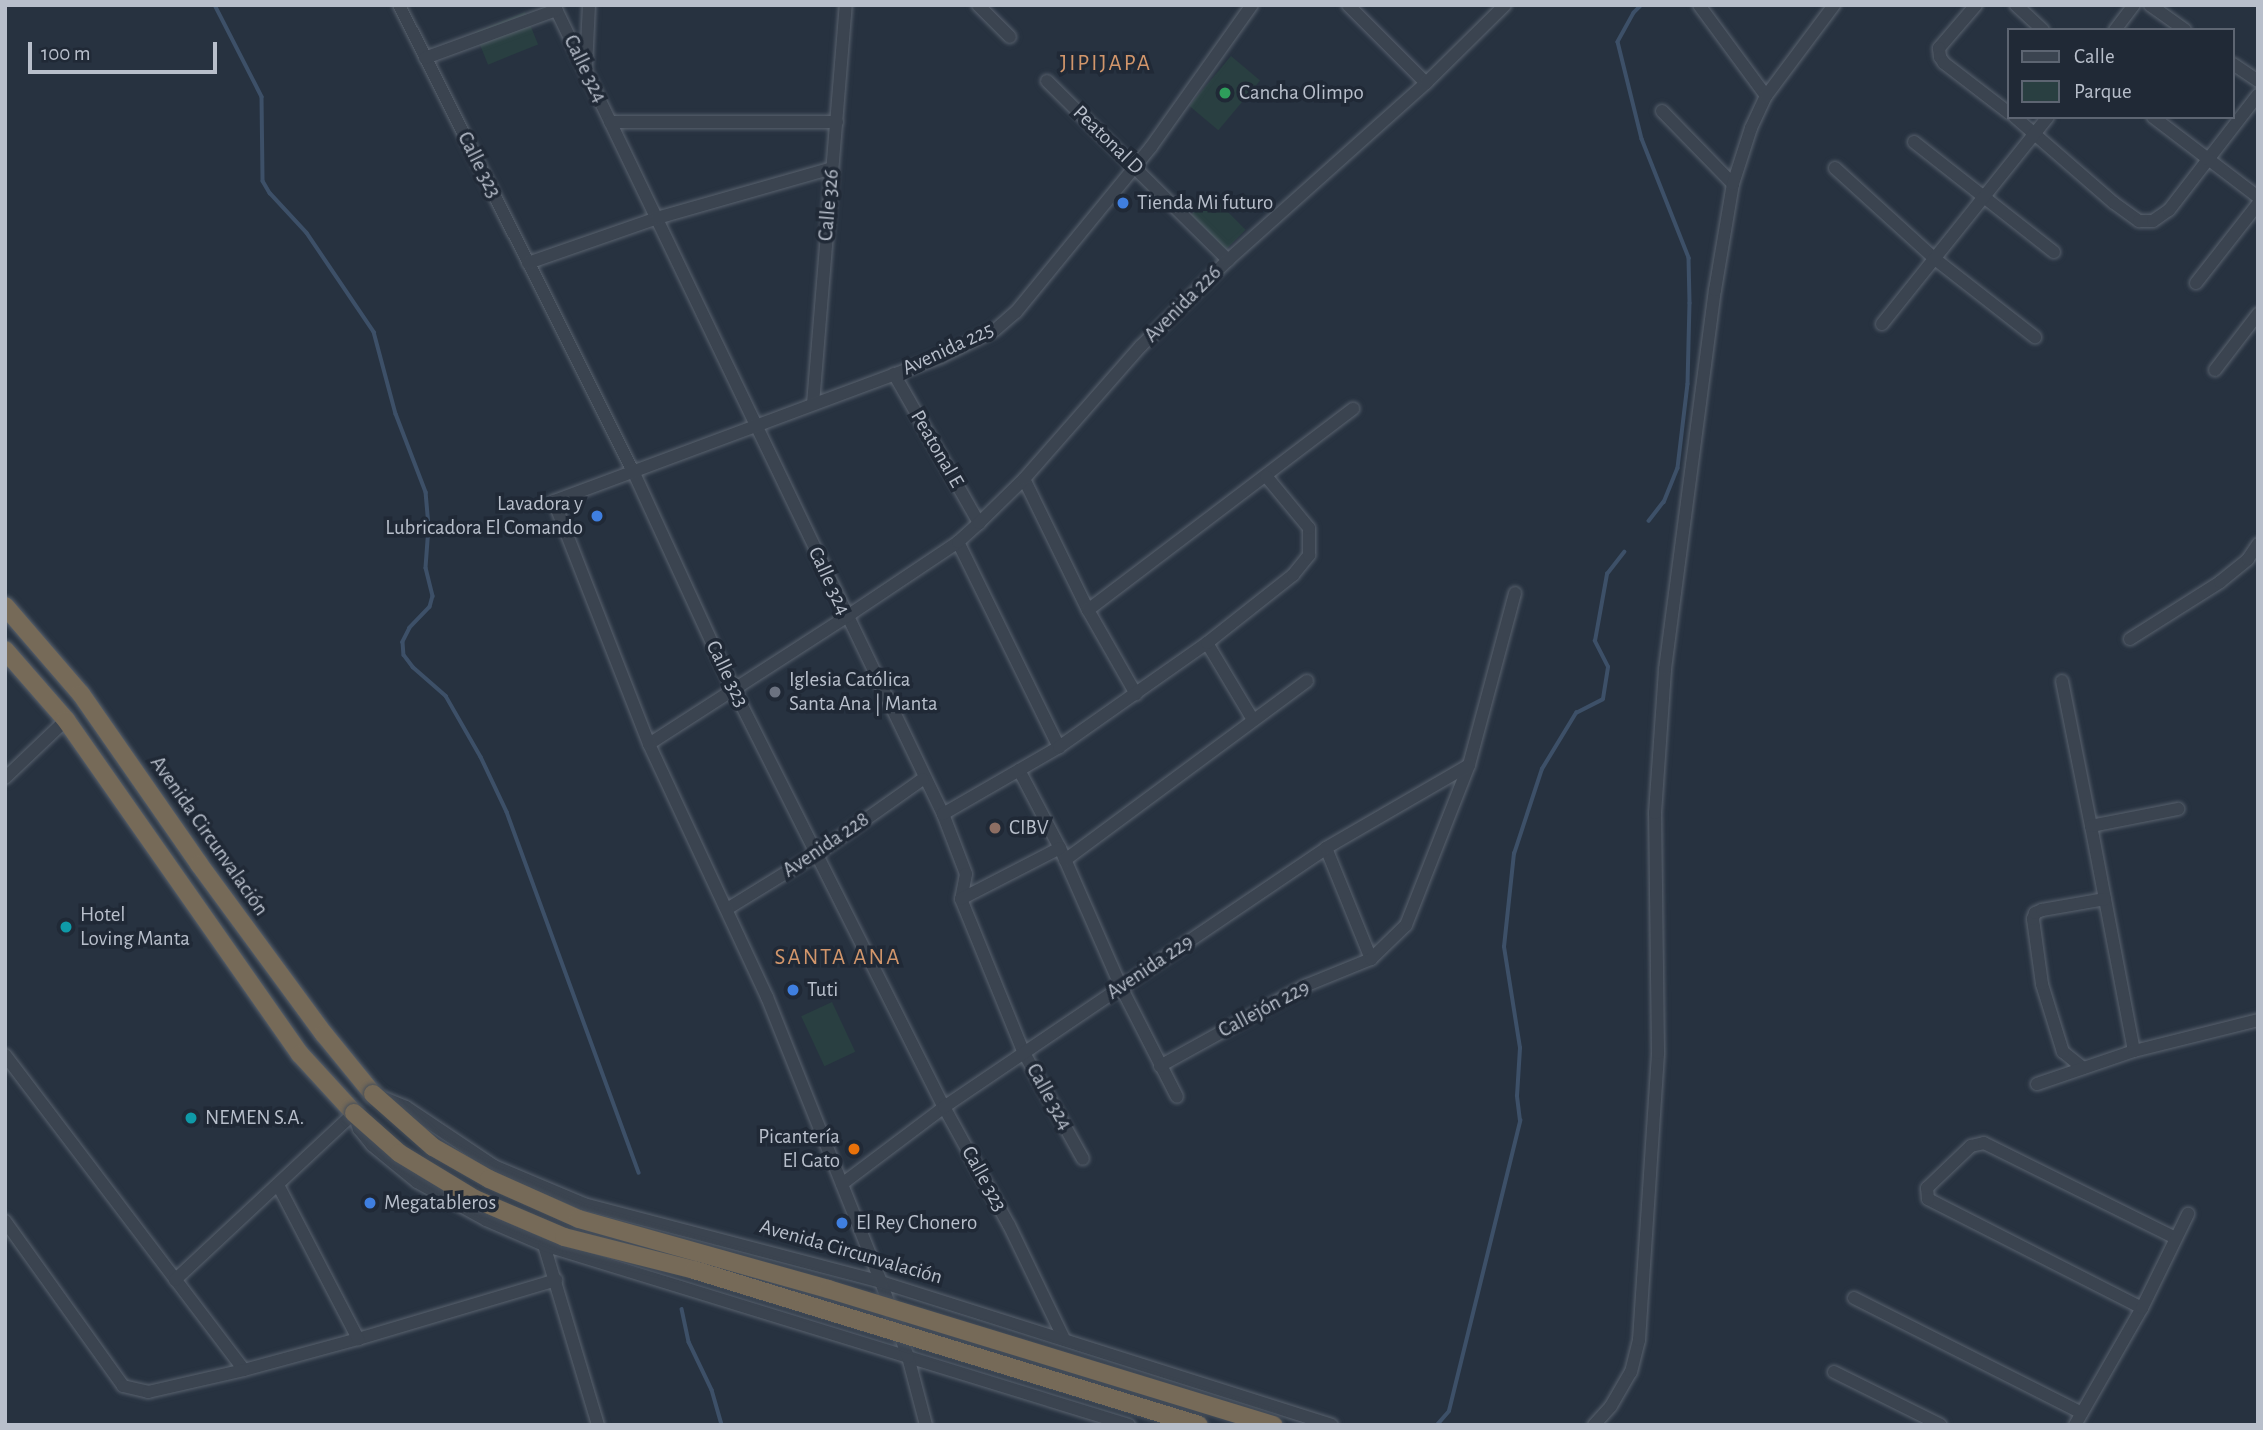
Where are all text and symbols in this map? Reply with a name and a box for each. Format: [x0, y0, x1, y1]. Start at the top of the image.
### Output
scale bar [32, 28, 220, 72]
legend [2008, 28, 2235, 119]
street label: Calle 324 [558, 31, 612, 107]
text: 100 m [41, 43, 91, 64]
text: Calle [2074, 46, 2115, 67]
district label: JIPIJAPA [1061, 50, 1151, 78]
place label: Cancha Olimpo [1239, 80, 1364, 106]
text: Parque [2074, 81, 2132, 102]
marker: Cancha Olimpo [1217, 85, 1233, 101]
street label: Peatonal D [1067, 100, 1149, 180]
street label: Calle 323 [452, 128, 506, 202]
street label: Calle 326 [813, 168, 845, 242]
place label: Tienda Mi futuro [1137, 190, 1273, 216]
marker: Tienda Mi futuro [1115, 195, 1131, 211]
street label: Avenida 226 [1139, 260, 1227, 348]
street label: Avenida 225 [898, 317, 998, 381]
street label: Peatonal E [905, 406, 969, 492]
place label: Lavadora y Lubricadora El Comando [385, 491, 583, 541]
marker: Lavadora y Lubricadora El Comando [589, 508, 605, 524]
street label: Calle 324 [802, 543, 856, 619]
street label: Calle 323 [700, 637, 754, 711]
place label: Iglesia Católica Santa Ana | Manta [789, 667, 938, 717]
marker: Iglesia Católica Santa Ana | Manta [767, 684, 783, 700]
street label: Avenida Circunvalación [144, 751, 274, 921]
street label: Avenida 228 [778, 807, 874, 883]
place label: CIBV [1009, 815, 1049, 841]
marker: CIBV [987, 820, 1003, 836]
place label: Hotel Loving Manta [80, 902, 190, 952]
marker: Hotel Loving Manta [58, 919, 74, 935]
street label: Avenida 229 [1102, 929, 1198, 1005]
district label: SANTA ANA [776, 944, 900, 972]
street label: Callejón 229 [1214, 974, 1314, 1044]
place label: Tuti [807, 977, 838, 1003]
marker: Tuti [785, 982, 801, 998]
street label: Calle 324 [1020, 1059, 1078, 1135]
place label: NEMEN S.A. [205, 1105, 304, 1131]
marker: NEMEN S.A. [183, 1110, 199, 1126]
place label: Picantería El Gato [758, 1124, 840, 1174]
marker: Picantería El Gato [846, 1141, 862, 1157]
street label: Calle 323 [956, 1142, 1012, 1216]
place label: Megatableros [384, 1190, 496, 1216]
marker: Megatableros [362, 1195, 378, 1211]
place label: El Rey Chonero [856, 1210, 977, 1236]
street label: Avenida Circunvalación [757, 1214, 945, 1290]
marker: El Rey Chonero [834, 1215, 850, 1231]

